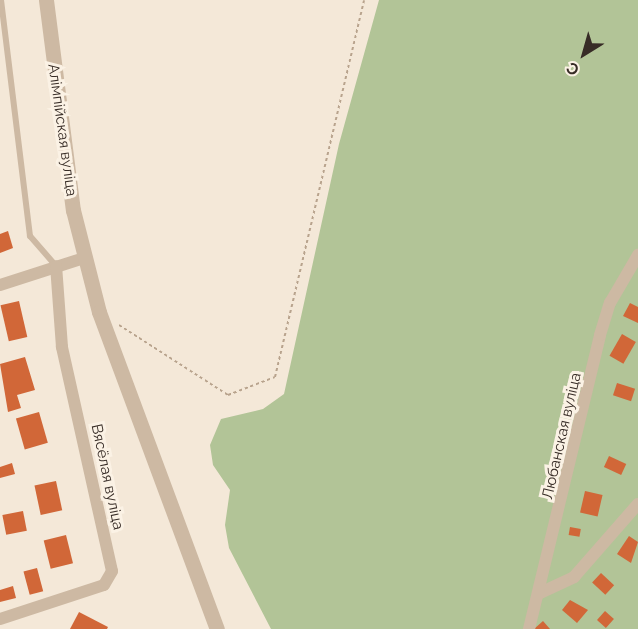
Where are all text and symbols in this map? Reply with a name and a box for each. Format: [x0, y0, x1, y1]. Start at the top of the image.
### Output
north arrow [554, 24, 614, 84]
text: С [563, 58, 583, 80]
street label: Алімпійская вуліца [44, 63, 80, 197]
street label: Любанская вуліца [539, 371, 585, 501]
street label: Вясёлая вуліца [87, 422, 127, 532]

